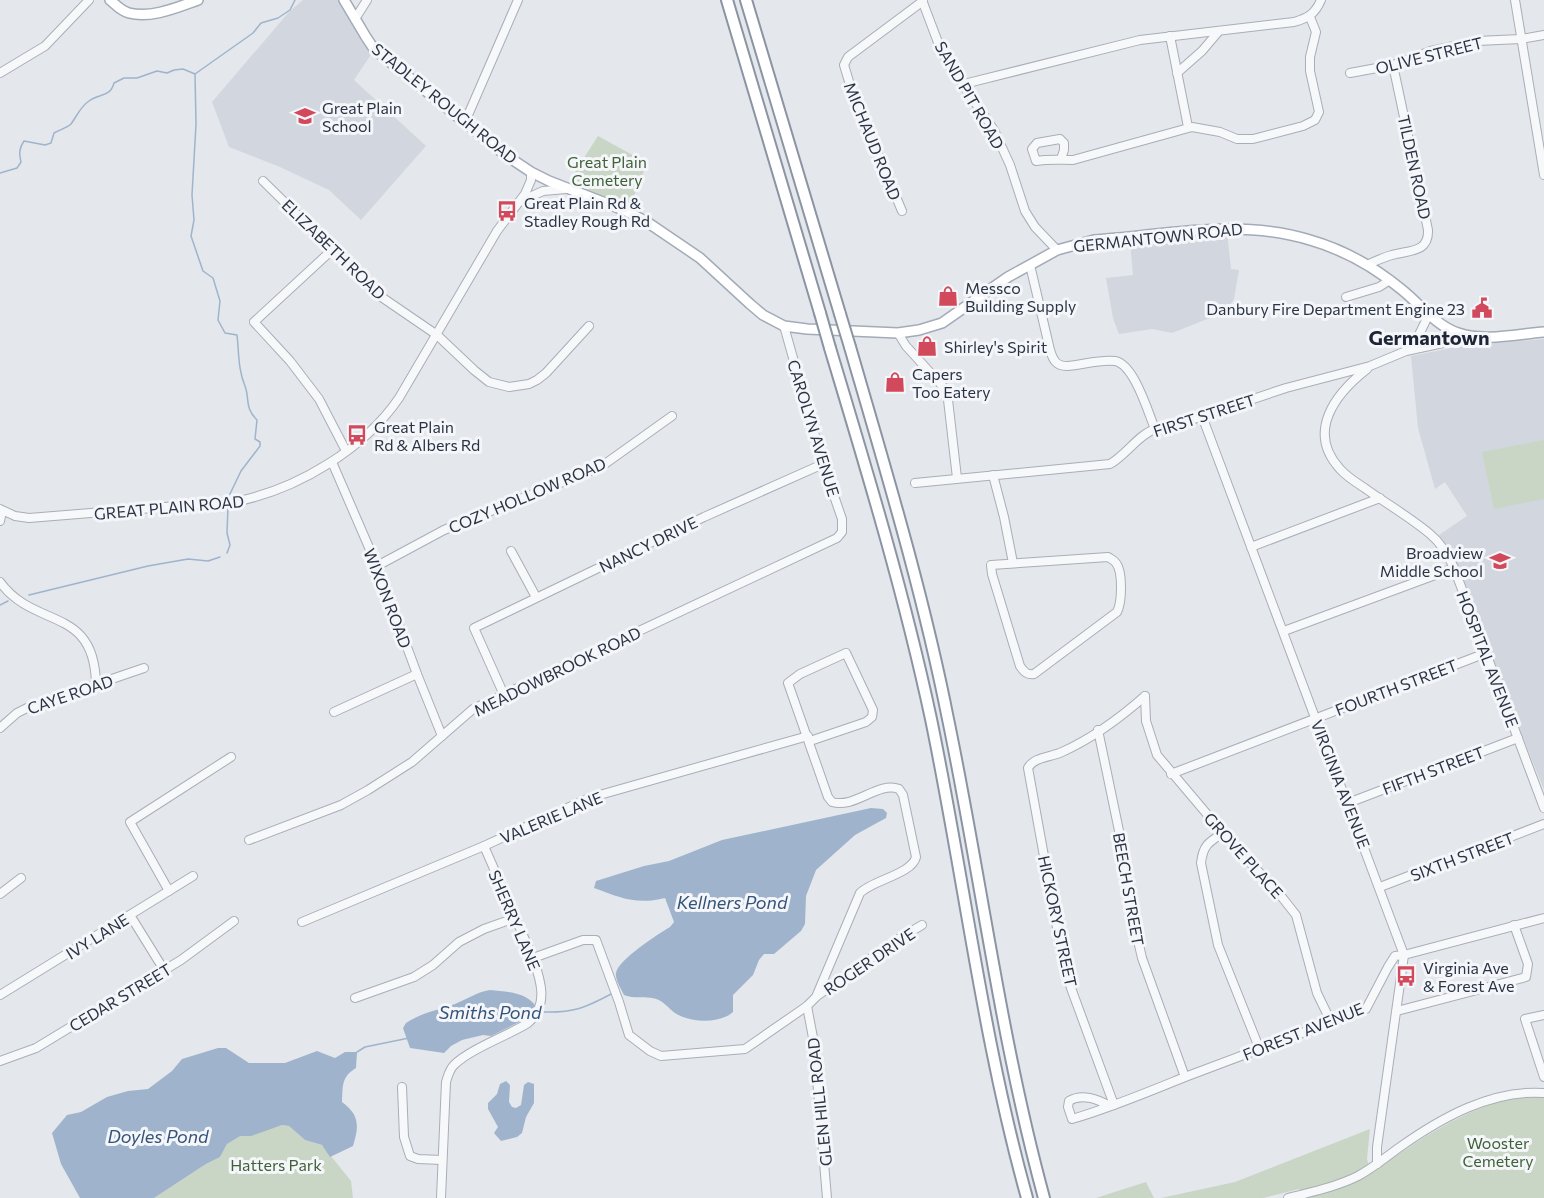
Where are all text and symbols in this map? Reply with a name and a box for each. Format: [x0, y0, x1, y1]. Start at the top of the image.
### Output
street label: OLIVE STREET [1374, 33, 1484, 77]
street label: SAND PIT ROAD [932, 38, 1008, 152]
street label: STADLEY ROUGH ROAD [369, 39, 521, 167]
street label: MICHAUD ROAD [841, 79, 905, 203]
place label: Great Plain School [322, 98, 402, 135]
school or university icon: Great Plain School [293, 104, 317, 128]
street label: TILDEN ROAD [1395, 113, 1435, 221]
park label: Great Plain Cemetery [567, 152, 647, 189]
place label: Great Plain Rd & Stadley Rough Rd [524, 193, 650, 230]
street label: ELIZABETH ROAD [279, 195, 389, 303]
bus stop icon: Great Plain Rd & Stadley Rough Rd [495, 199, 519, 223]
street label: GERMANTOWN ROAD [1072, 219, 1244, 255]
place label: Messco Building Supply [965, 278, 1076, 315]
shop icon: Messco Building Supply [936, 284, 960, 308]
public building icon: Danbury Fire Department Engine 23 [1470, 296, 1494, 320]
place label: Danbury Fire Department Engine 23 [1206, 299, 1465, 318]
district label: Germantown [1369, 325, 1490, 349]
shop icon: Shirley's Spirit [915, 334, 939, 358]
place label: Shirley's Spirit [944, 337, 1048, 356]
street label: CAROLYN AVENUE [784, 357, 844, 499]
place label: Capers Too Eatery [912, 364, 991, 401]
shop icon: Capers Too Eatery [883, 370, 907, 394]
street label: FIRST STREET [1151, 390, 1257, 440]
place label: Great Plain Rd & Albers Rd [374, 417, 480, 454]
bus stop icon: Great Plain Rd & Albers Rd [345, 423, 369, 447]
street label: COZY HOLLOW ROAD [445, 453, 609, 537]
street label: GREAT PLAIN ROAD [93, 491, 245, 523]
street label: NANCY DRIVE [596, 512, 700, 576]
place label: Broadview Middle School [1380, 543, 1483, 580]
street label: WIXON ROAD [360, 545, 416, 651]
school or university icon: Broadview Middle School [1488, 549, 1512, 573]
street label: HOSPITAL AVENUE [1453, 588, 1523, 730]
street label: MEADOWBROOK ROAD [470, 622, 644, 720]
street label: FOURTH STREET [1332, 655, 1460, 719]
street label: CAYE ROAD [25, 670, 115, 718]
street label: VIRGINIA AVENUE [1308, 717, 1374, 851]
street label: FIFTH STREET [1379, 742, 1487, 798]
street label: VALERIE LANE [497, 787, 605, 847]
street label: GROVE PLACE [1201, 808, 1287, 902]
street label: SIXTH STREET [1408, 828, 1516, 884]
street label: BEECH STREET [1110, 831, 1148, 947]
street label: HICKORY STREET [1035, 854, 1081, 988]
street label: SHERRY LANE [485, 867, 545, 973]
water label: Kellners Pond [677, 891, 788, 913]
street label: IVY LANE [62, 909, 132, 963]
street label: ROGER DRIVE [820, 923, 918, 999]
place label: Virginia Ave & Forest Ave [1423, 958, 1514, 995]
street label: CEDAR STREET [65, 959, 175, 1035]
bus stop icon: Virginia Ave & Forest Ave [1394, 964, 1418, 988]
street label: FOREST AVENUE [1240, 998, 1366, 1064]
water label: Smiths Pond [439, 1001, 542, 1023]
street label: GLEN HILL ROAD [803, 1037, 835, 1167]
water label: Doyles Pond [108, 1125, 209, 1147]
park label: Wooster Cemetery [1462, 1133, 1534, 1170]
park label: Hatters Park [230, 1155, 322, 1174]

